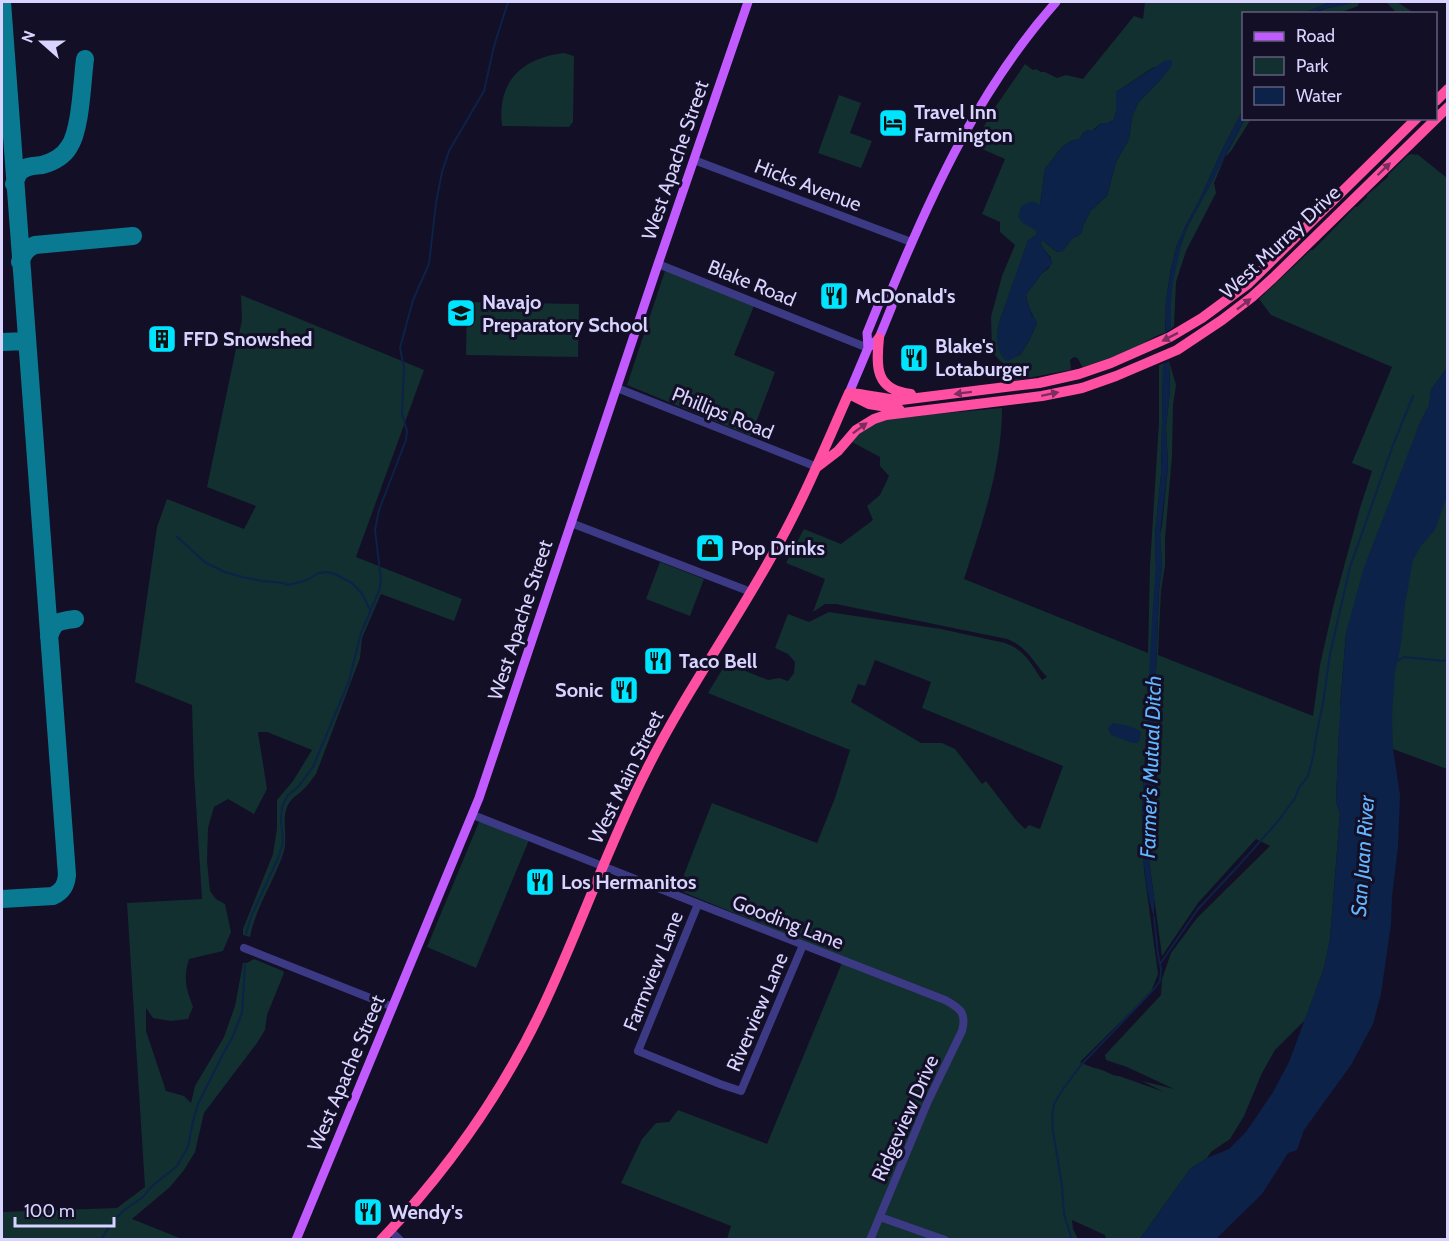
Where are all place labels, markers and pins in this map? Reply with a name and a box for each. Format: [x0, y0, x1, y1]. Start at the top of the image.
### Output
place label: Travel Inn Farmington [914, 100, 1013, 147]
hotel icon: Travel Inn Farmington [877, 107, 909, 139]
restaurant icon: McDonald's [818, 280, 850, 312]
place label: McDonald's [855, 284, 956, 308]
place label: Navajo Preparatory School [482, 290, 648, 337]
school or university icon: Navajo Preparatory School [445, 297, 477, 329]
building icon: FFD Snowshed [146, 323, 178, 355]
place label: FFD Snowshed [183, 327, 312, 351]
place label: Blake's Lotaburger [935, 334, 1029, 381]
restaurant icon: Blake's Lotaburger [898, 342, 930, 374]
shop icon: Pop Drinks [694, 532, 726, 564]
place label: Pop Drinks [731, 536, 825, 560]
restaurant icon: Taco Bell [642, 645, 674, 677]
place label: Taco Bell [679, 649, 757, 673]
restaurant icon: Sonic [608, 674, 640, 706]
place label: Sonic [555, 678, 603, 702]
restaurant icon: Los Hermanitos [524, 866, 556, 898]
place label: Los Hermanitos [561, 870, 696, 894]
restaurant icon: Wendy's [352, 1196, 384, 1228]
place label: Wendy's [389, 1200, 463, 1224]

